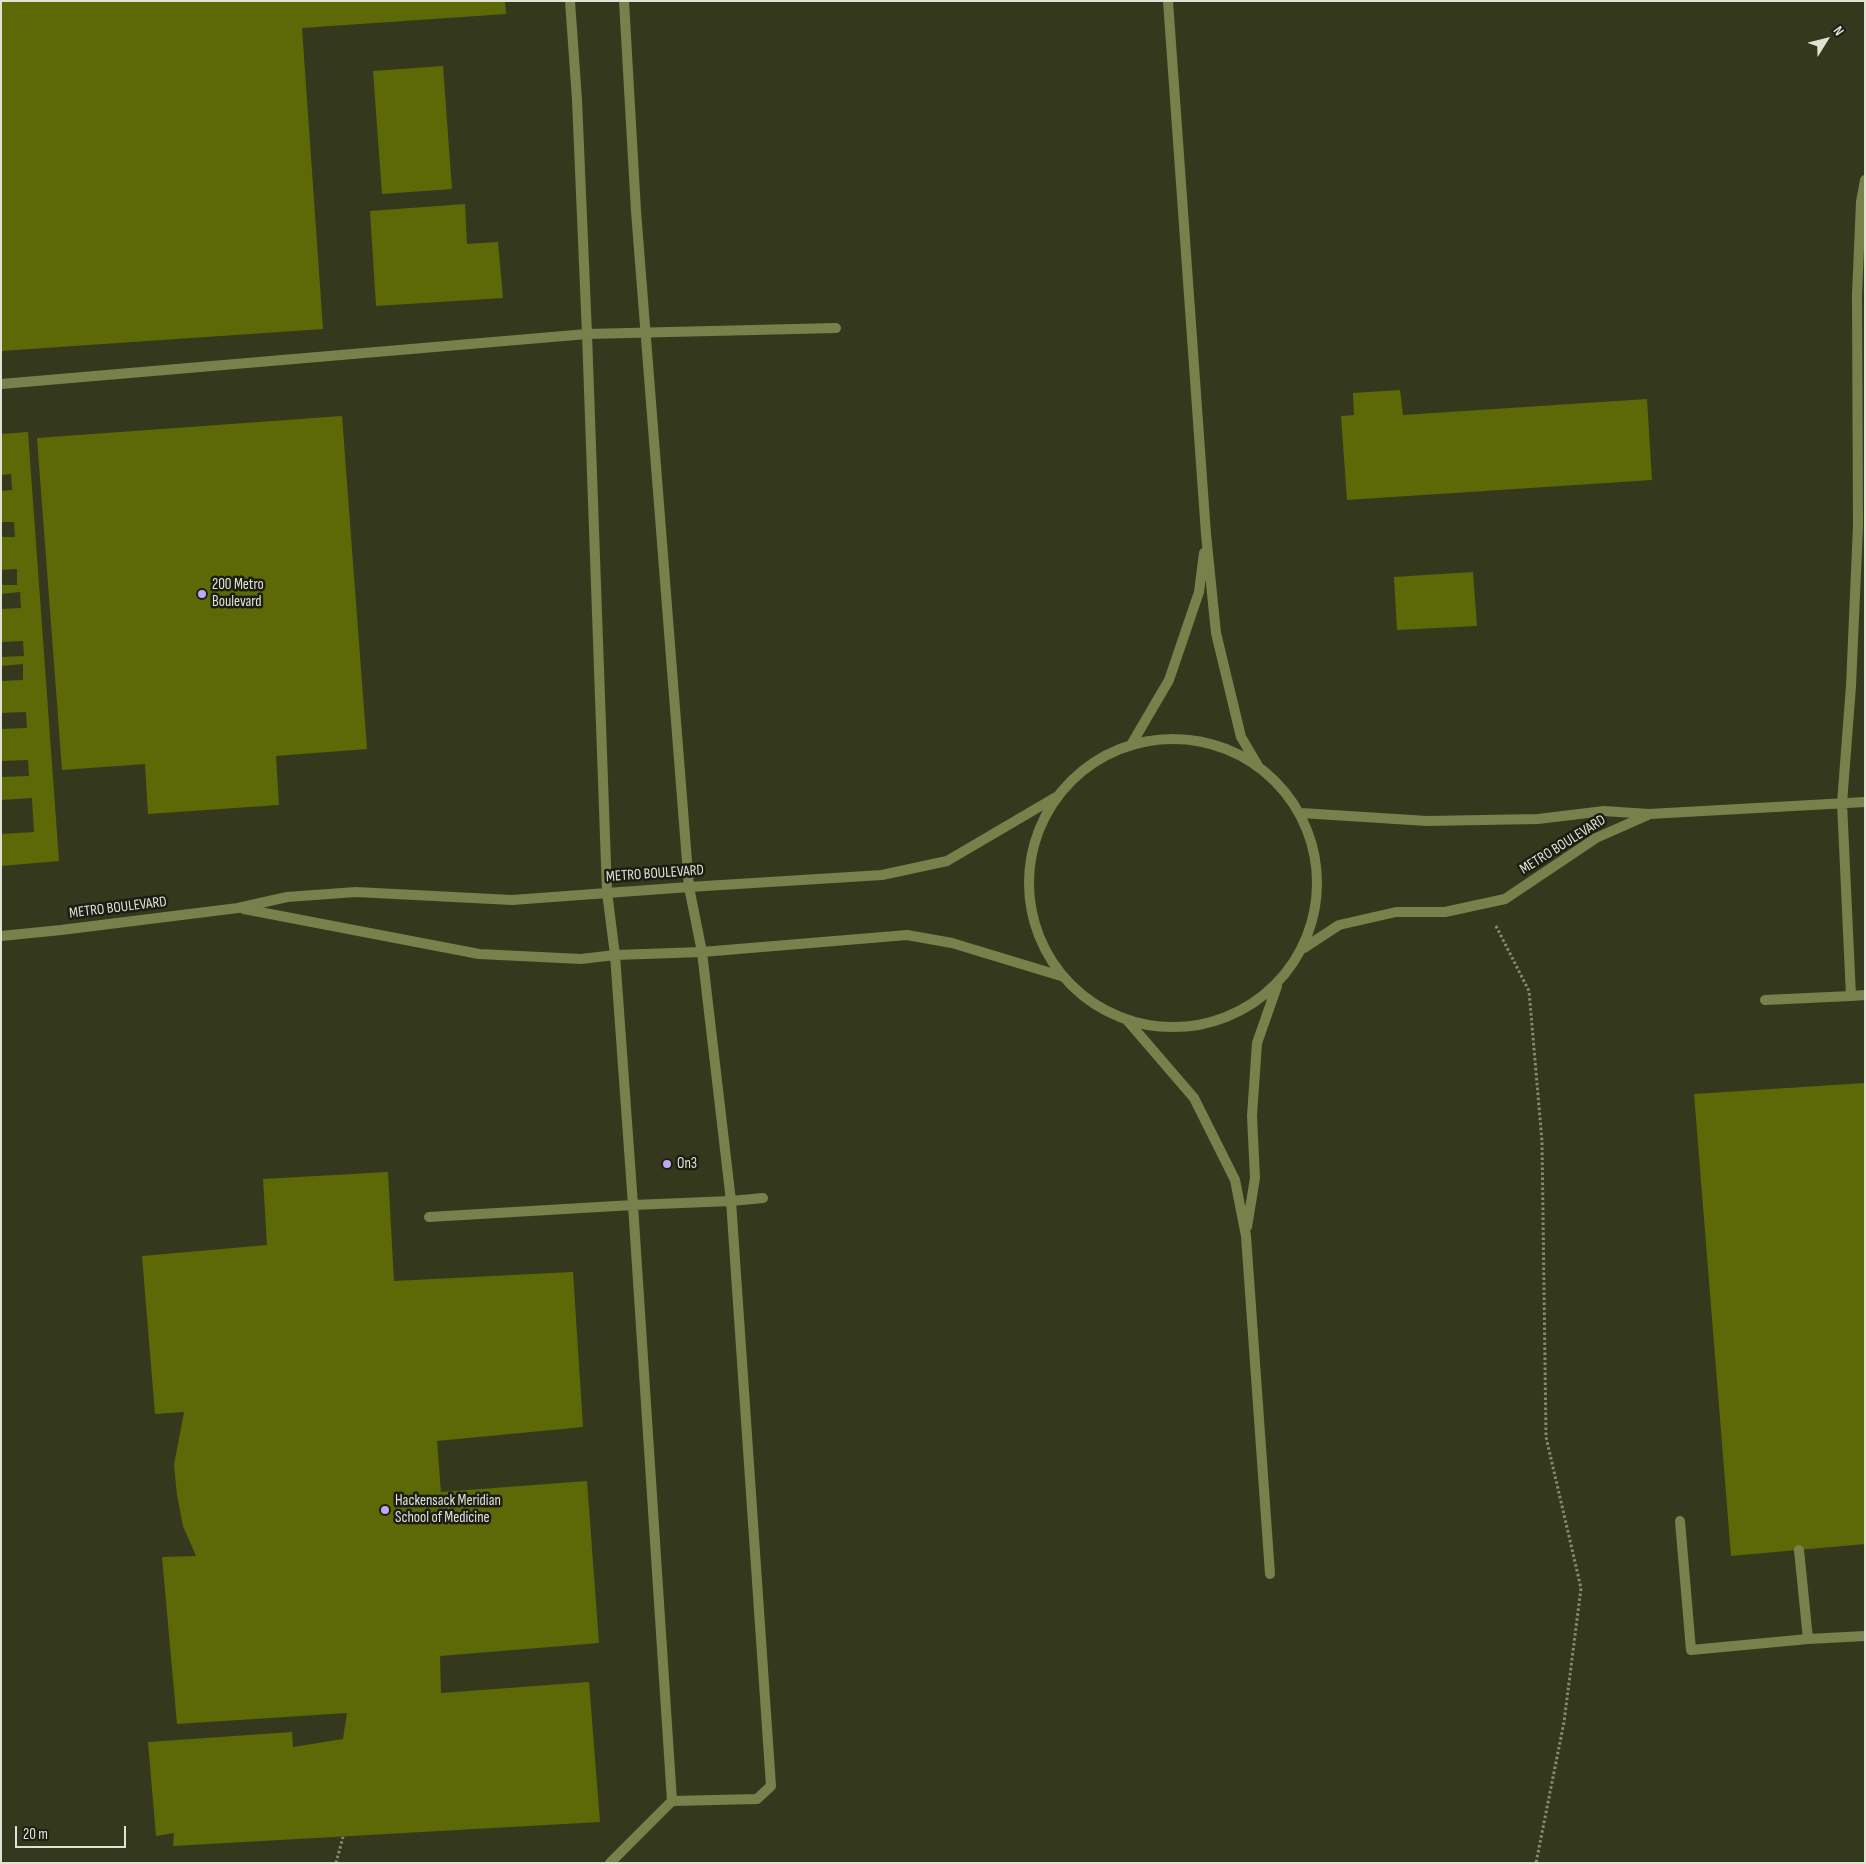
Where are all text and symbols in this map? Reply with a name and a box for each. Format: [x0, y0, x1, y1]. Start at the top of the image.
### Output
north arrow [1801, 15, 1851, 65]
text: N [1829, 23, 1848, 39]
place label: 200 Metro Boulevard [212, 576, 264, 611]
marker: 200 Metro Boulevard [196, 588, 208, 600]
street label: METRO BOULEVARD [1517, 811, 1609, 879]
street label: METRO BOULEVARD [605, 862, 705, 886]
street label: METRO BOULEVARD [68, 893, 168, 923]
place label: On3 [677, 1155, 697, 1173]
marker: On3 [661, 1158, 673, 1170]
place label: Hackensack Meridian School of Medicine [395, 1492, 501, 1527]
marker: Hackensack Meridian School of Medicine [379, 1504, 391, 1516]
scale bar [18, 1816, 129, 1848]
text: 20 m [23, 1825, 48, 1844]

